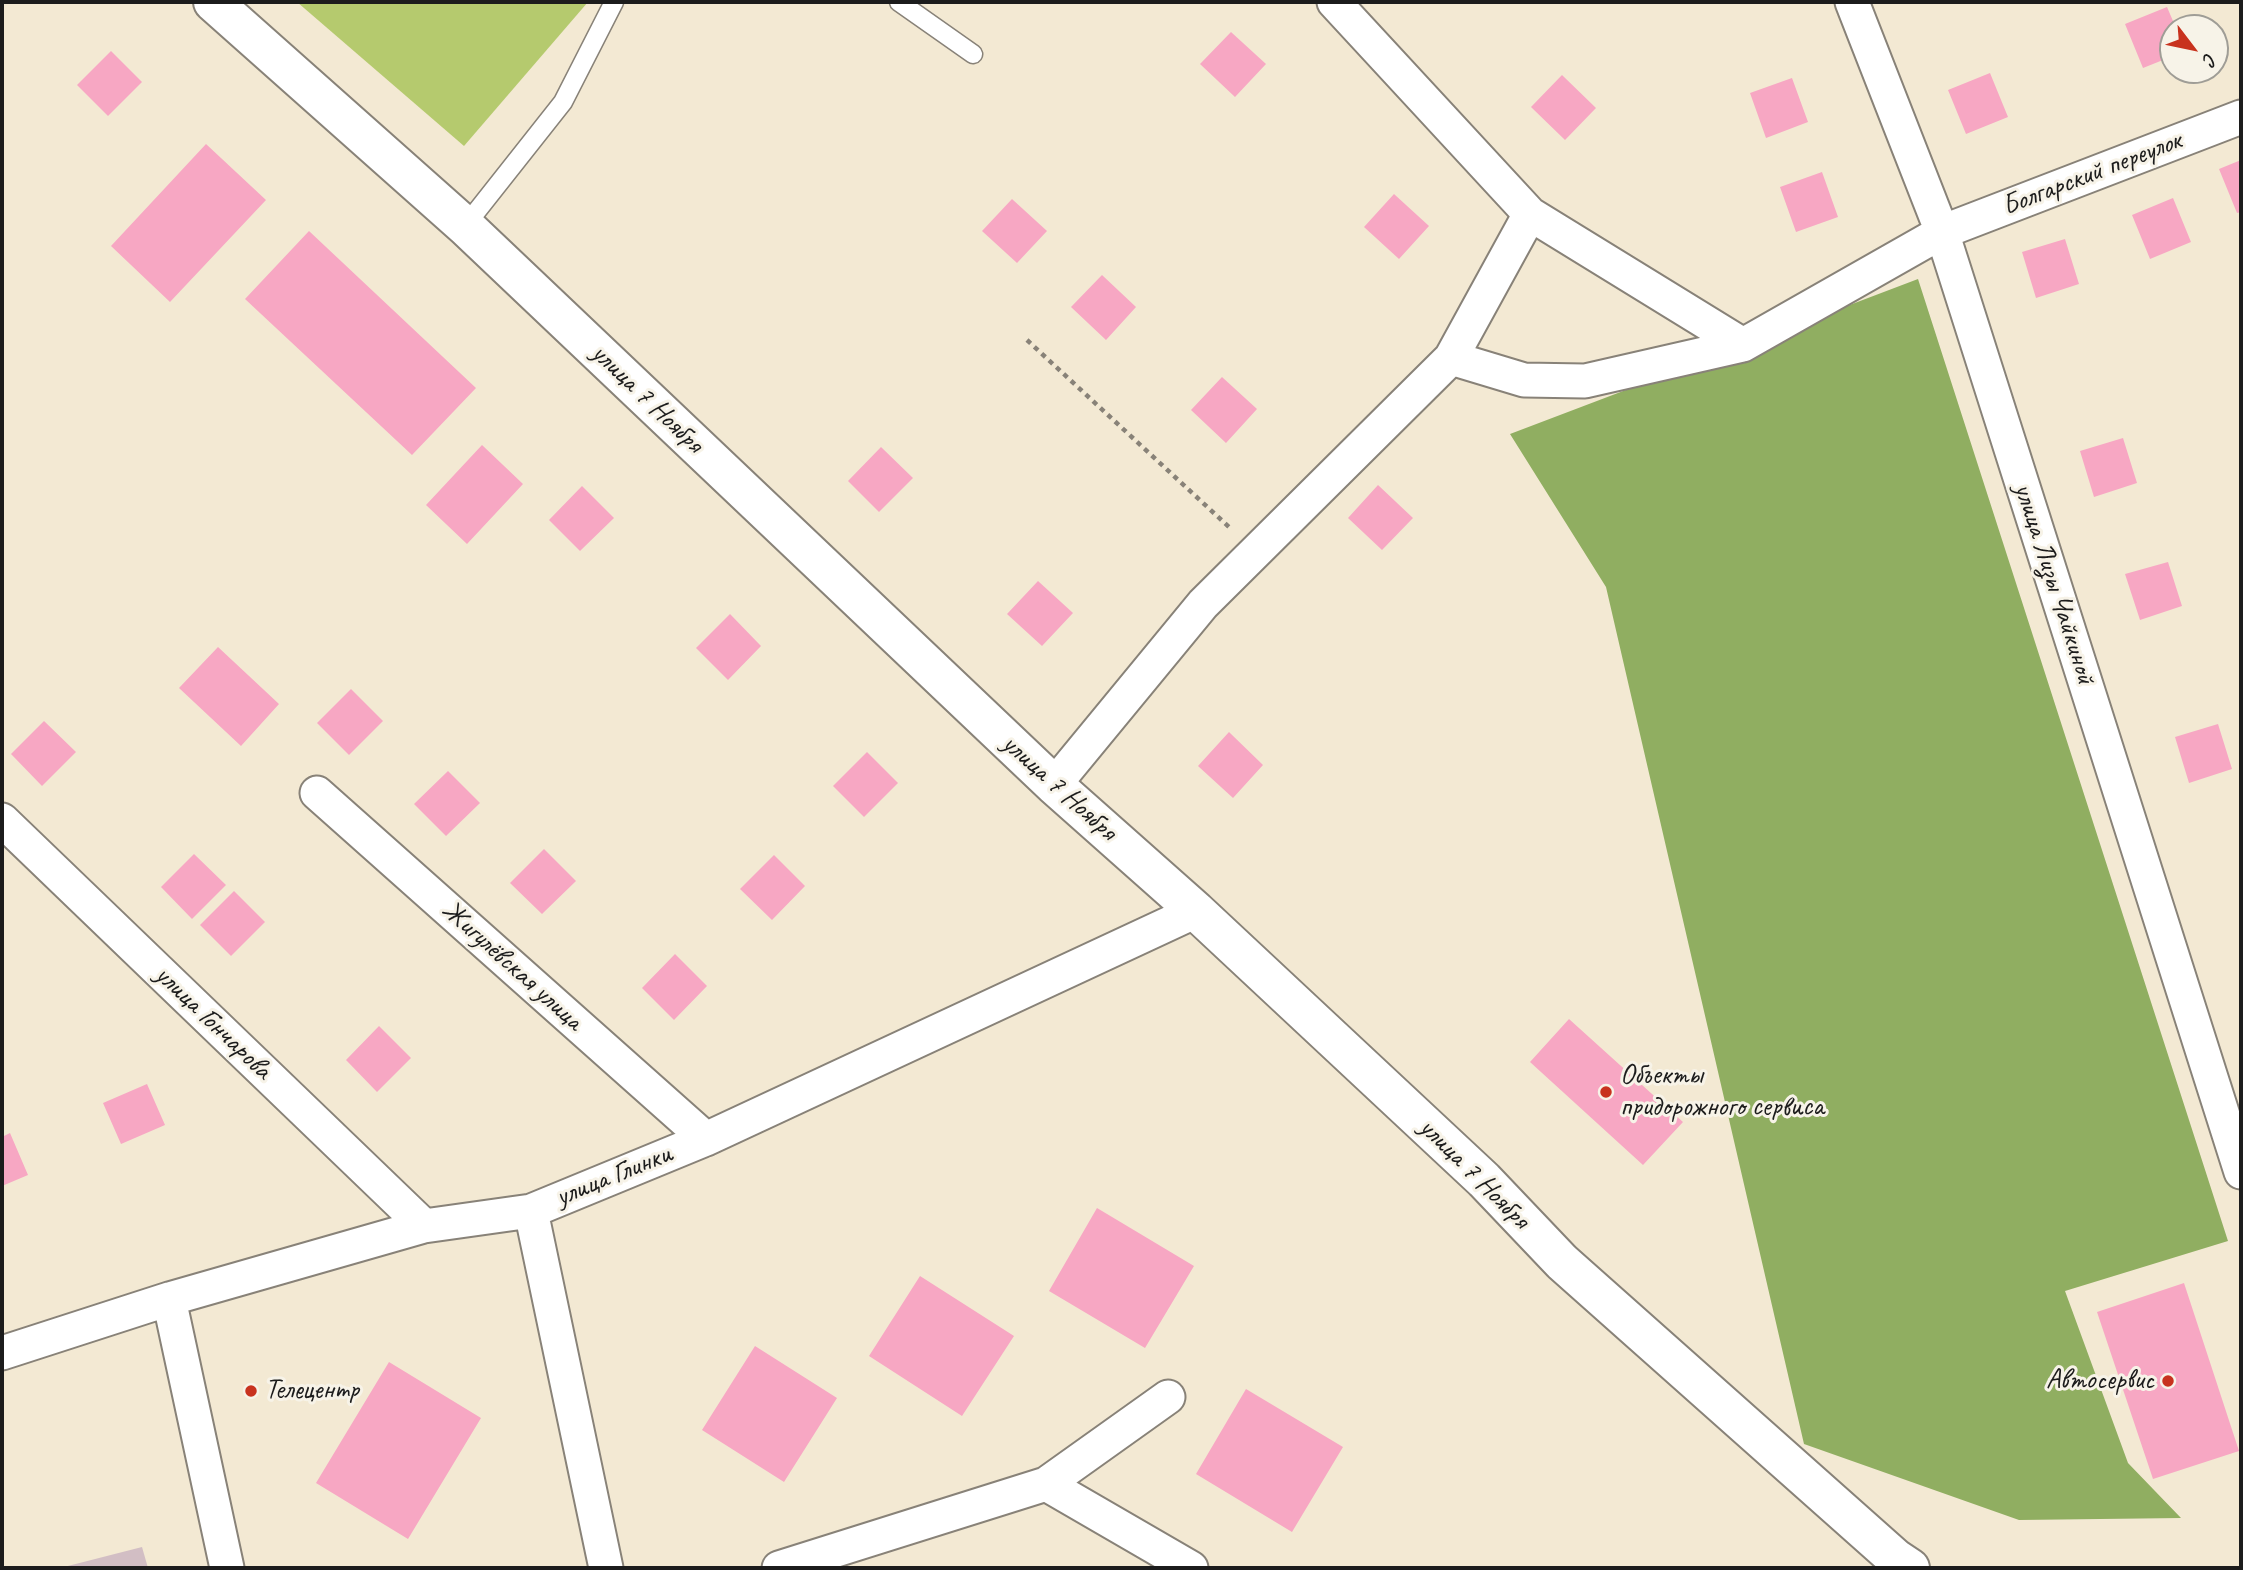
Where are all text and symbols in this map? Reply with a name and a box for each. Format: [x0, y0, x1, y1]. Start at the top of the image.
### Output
north arrow [2159, 14, 2229, 84]
text: С [2197, 49, 2223, 69]
street label: Болгарский переулок [1998, 124, 2186, 224]
street label: улица 7 Ноября [584, 337, 710, 461]
street label: улица Лизы Чайкиной [2006, 479, 2102, 689]
street label: улица 7 Ноября [995, 728, 1123, 848]
street label: Жигулёвская улица [435, 894, 589, 1038]
street label: улица Гончарова [147, 959, 279, 1087]
place label: Объекты придорожного сервиса [1620, 1059, 1824, 1125]
marker: Объекты придорожного сервиса [1598, 1084, 1614, 1100]
street label: улица 7 Ноября [1412, 1112, 1536, 1236]
street label: улица Глинки [551, 1138, 677, 1214]
place label: Автосервис [2046, 1364, 2154, 1398]
marker: Автосервис [2160, 1373, 2176, 1389]
place label: Телецентр [265, 1374, 359, 1408]
marker: Телецентр [243, 1383, 259, 1399]

